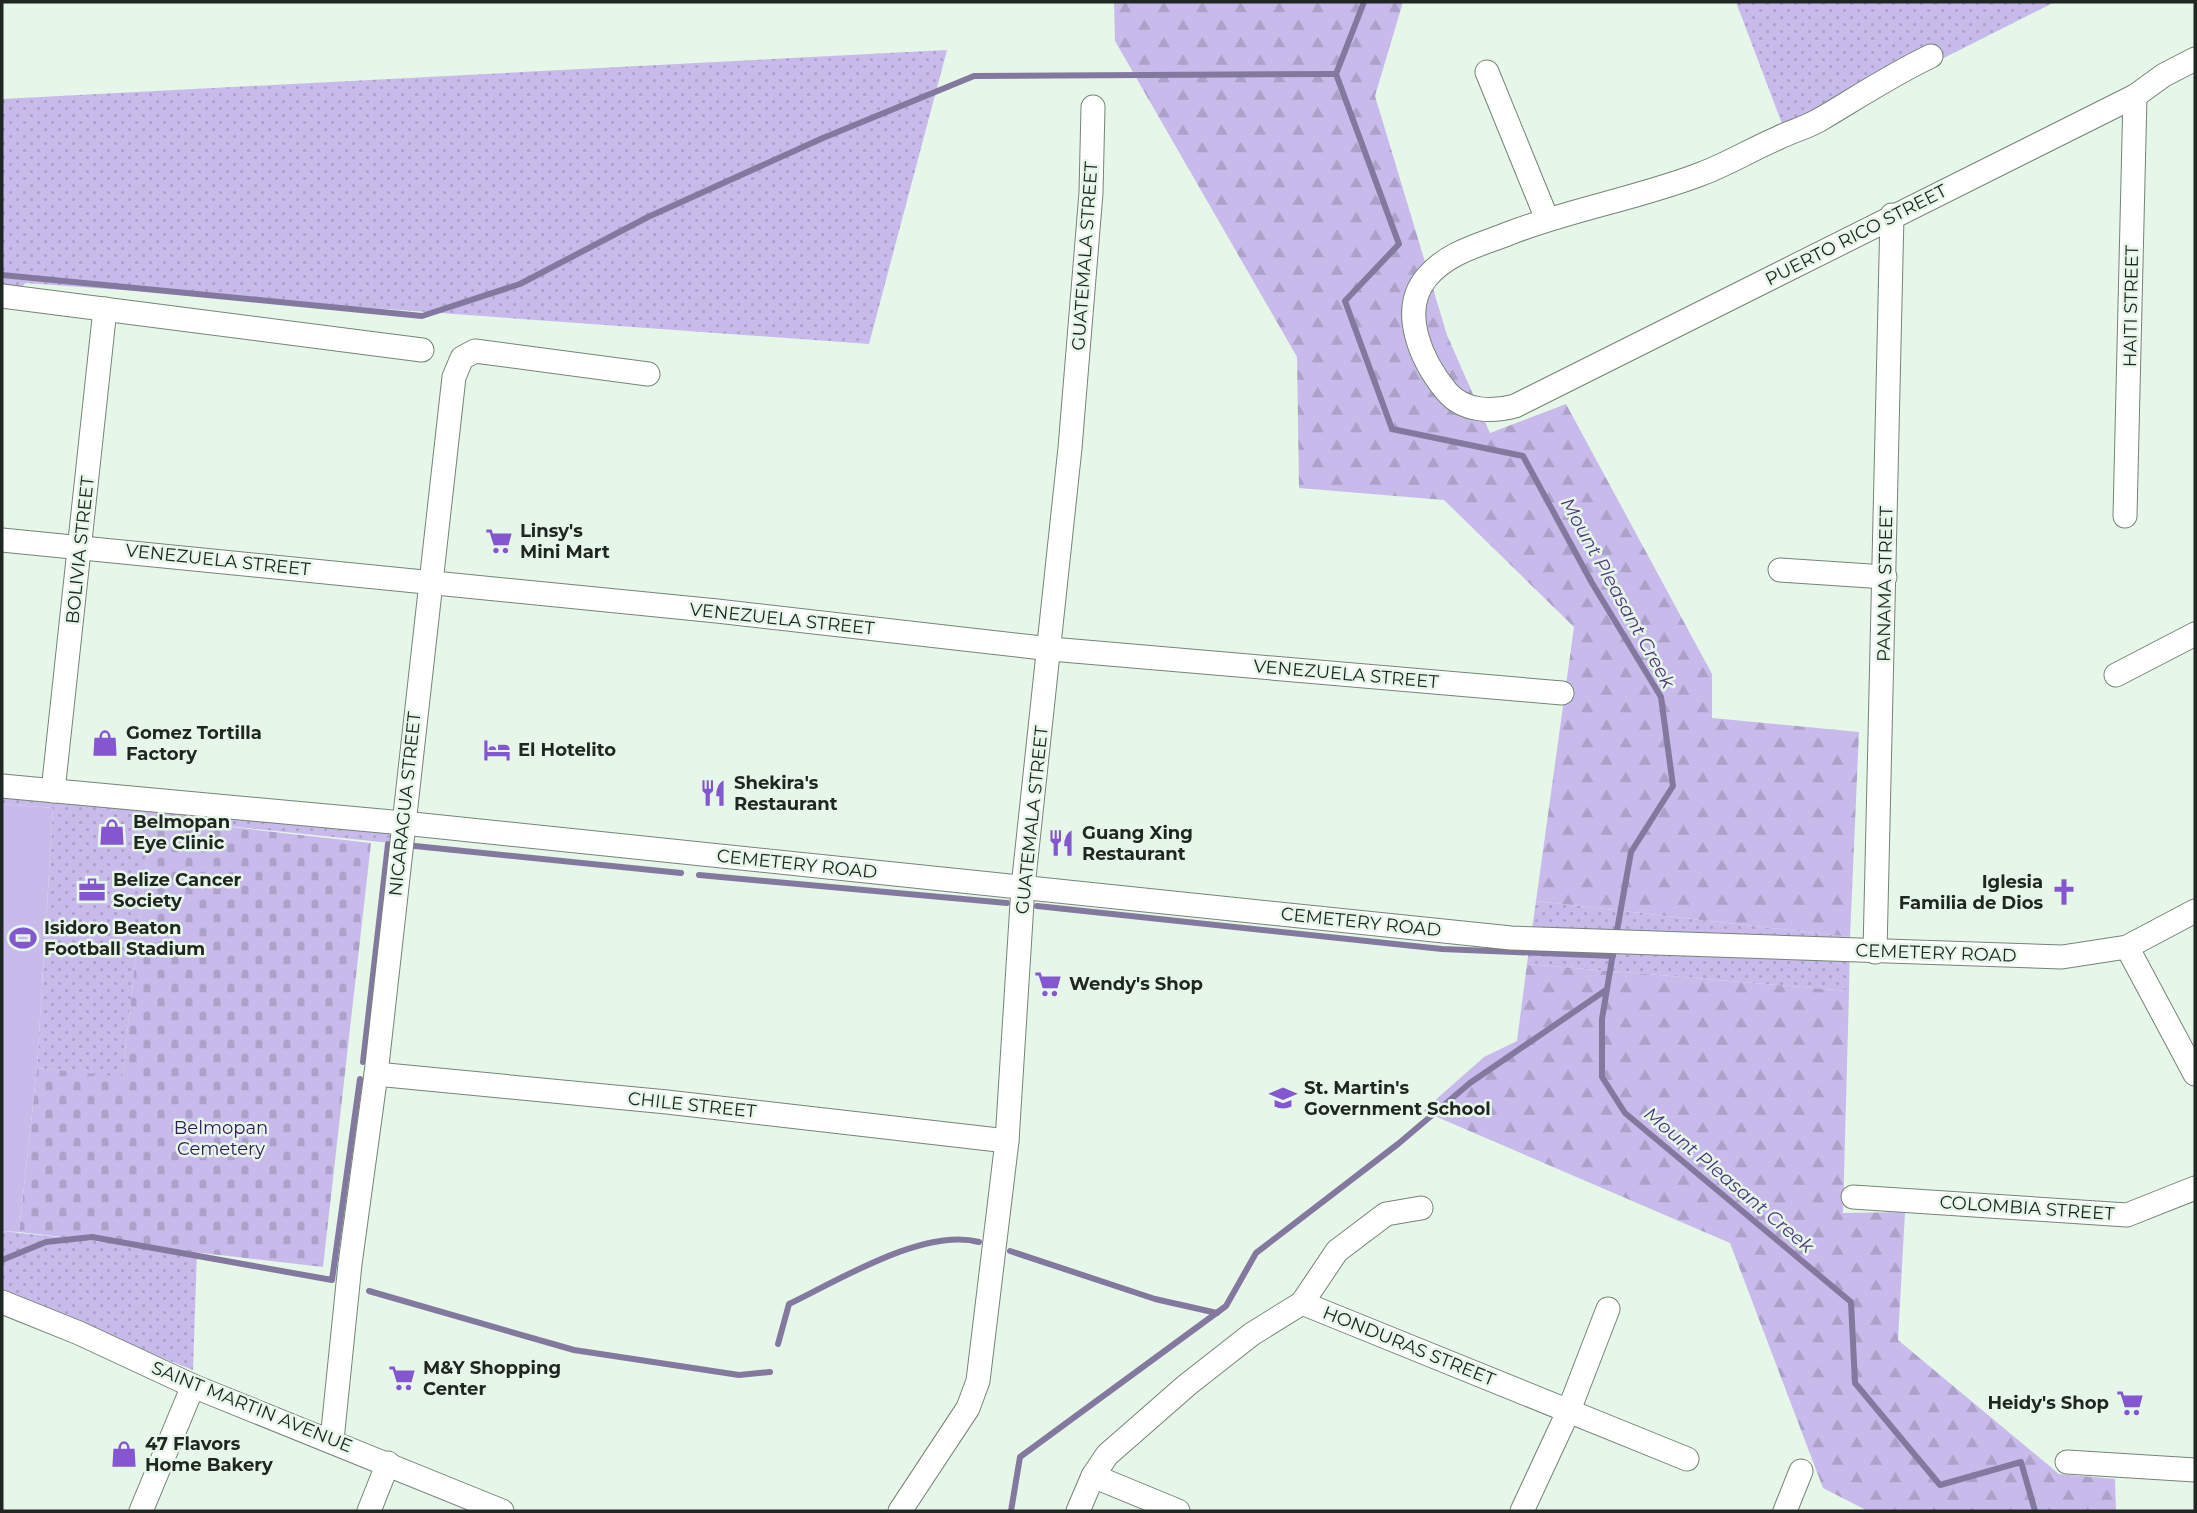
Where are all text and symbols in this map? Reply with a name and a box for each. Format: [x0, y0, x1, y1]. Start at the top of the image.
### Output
street label: GUATEMALA STREET [1067, 160, 1103, 351]
street label: PUERTO RICO STREET [1761, 179, 1951, 290]
street label: HAITI STREET [2119, 244, 2143, 367]
street label: BOLIVIA STREET [61, 474, 99, 625]
water label: Mount Pleasant Creek [1556, 494, 1680, 693]
street label: PANAMA STREET [1873, 505, 1897, 662]
place label: Linsy's Mini Mart [520, 520, 610, 563]
supermarket icon: Linsy's Mini Mart [484, 526, 514, 556]
street label: VENEZUELA STREET [124, 539, 312, 581]
street label: VENEZUELA STREET [688, 598, 876, 640]
street label: VENEZUELA STREET [1252, 655, 1440, 693]
street label: NICARAGUA STREET [384, 710, 426, 897]
place label: Gomez Tortilla Factory [126, 722, 262, 765]
street label: GUATEMALA STREET [1011, 724, 1053, 915]
shop icon: Gomez Tortilla Factory [90, 728, 120, 758]
hotel icon: El Hotelito [482, 735, 512, 765]
place label: El Hotelito [518, 739, 616, 761]
place label: Shekira's Restaurant [734, 772, 838, 815]
restaurant icon: Shekira's Restaurant [698, 778, 728, 808]
place label: Belmopan Eye Clinic [133, 811, 230, 854]
shop icon: Belmopan Eye Clinic [97, 817, 127, 847]
place label: Guang Xing Restaurant [1082, 822, 1193, 865]
restaurant icon: Guang Xing Restaurant [1046, 828, 1076, 858]
street label: CEMETERY ROAD [716, 845, 878, 883]
place label: Belize Cancer Society [113, 869, 242, 912]
place label: Iglesia Familia de Dios [1899, 871, 2043, 914]
office icon: Belize Cancer Society [77, 875, 107, 905]
church icon: Iglesia Familia de Dios [2049, 877, 2079, 907]
street label: CEMETERY ROAD [1280, 903, 1442, 941]
place label: Isidoro Beaton Football Stadium [44, 917, 205, 960]
sports icon: Isidoro Beaton Football Stadium [8, 923, 38, 953]
street label: CEMETERY ROAD [1855, 939, 2017, 967]
supermarket icon: Wendy's Shop [1033, 969, 1063, 999]
place label: Wendy's Shop [1069, 973, 1203, 995]
place label: St. Martin's Government School [1304, 1077, 1491, 1120]
school or university icon: St. Martin's Government School [1268, 1083, 1298, 1113]
street label: CHILE STREET [627, 1087, 758, 1123]
water label: Mount Pleasant Creek [1639, 1102, 1819, 1258]
park label: Belmopan Cemetery [174, 1117, 268, 1160]
street label: COLOMBIA STREET [1939, 1191, 2116, 1225]
street label: HONDURAS STREET [1320, 1301, 1499, 1391]
street label: SAINT MARTIN AVENUE [148, 1357, 356, 1457]
place label: M&Y Shopping Center [423, 1357, 561, 1400]
supermarket icon: M&Y Shopping Center [387, 1363, 417, 1393]
supermarket icon: Heidy's Shop [2115, 1388, 2145, 1418]
place label: Heidy's Shop [1987, 1392, 2109, 1414]
place label: 47 Flavors Home Bakery [145, 1433, 273, 1476]
shop icon: 47 Flavors Home Bakery [109, 1439, 139, 1469]

